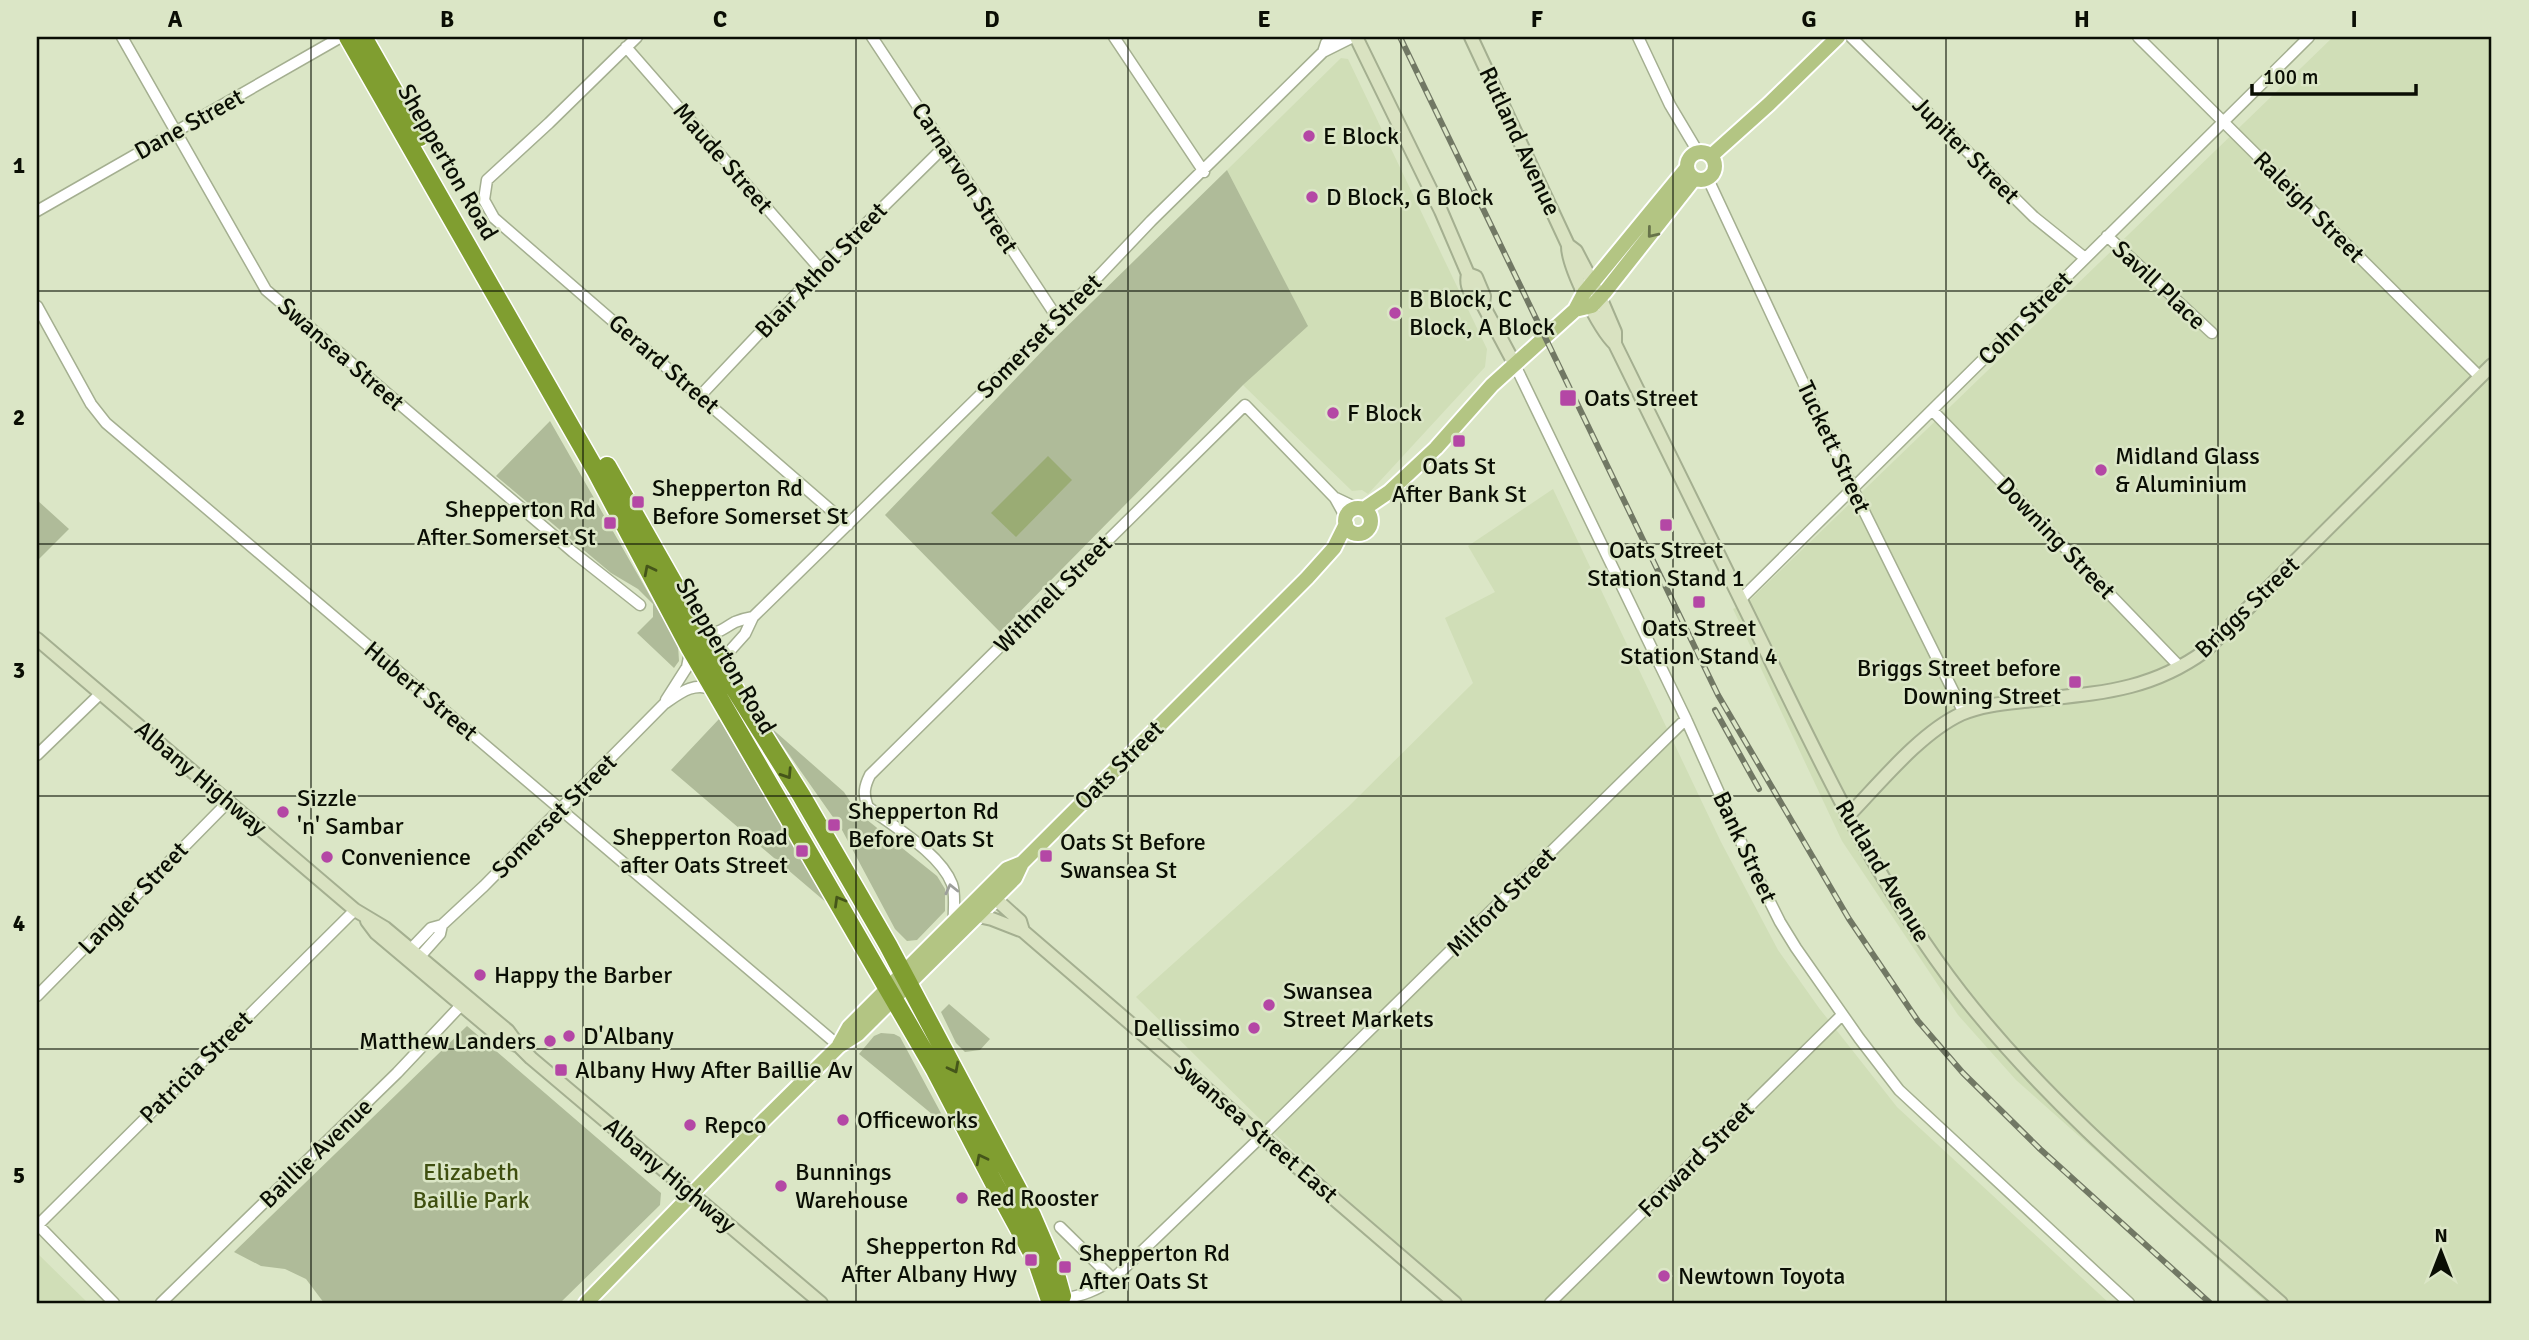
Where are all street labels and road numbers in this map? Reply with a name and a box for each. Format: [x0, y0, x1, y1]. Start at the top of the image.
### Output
street label: Rutland Avenue [1472, 62, 1568, 220]
street label: Shepperton Road [391, 78, 505, 246]
street label: Dane Street [129, 82, 249, 166]
street label: Jupiter Street [1906, 90, 2026, 210]
street label: Maude Street [667, 96, 779, 220]
street label: Carnarvon Street [905, 97, 1025, 259]
street label: Raleigh Street [2247, 145, 2371, 269]
street label: Blair Athol Street [749, 196, 893, 344]
street label: Savill Place [2106, 234, 2212, 336]
street label: Cohn Street [1972, 265, 2078, 371]
street label: Somerset Street [970, 267, 1108, 405]
street label: Swansea Street [272, 291, 410, 417]
street label: Gerard Street [602, 308, 726, 420]
street label: Tuckett Street [1790, 376, 1878, 518]
street label: Downing Street [1990, 471, 2122, 605]
street label: Withnell Street [988, 529, 1118, 659]
street label: Briggs Street [2189, 550, 2305, 664]
street label: Shepperton Road [669, 572, 783, 740]
street label: Hubert Street [358, 635, 484, 747]
street label: Albany Highway [129, 714, 273, 842]
street label: Oats Street [1068, 714, 1170, 816]
street label: Somerset Street [485, 747, 623, 885]
street label: Bank Street [1706, 786, 1784, 908]
street label: Rutland Avenue [1829, 794, 1937, 948]
street label: Langler Street [72, 835, 194, 961]
street label: Milford Street [1440, 841, 1562, 963]
street label: Patricia Street [133, 1004, 259, 1130]
street label: Swansea Street East [1168, 1051, 1344, 1209]
street label: Baillie Avenue [253, 1092, 379, 1214]
street label: Forward Street [1632, 1095, 1760, 1223]
street label: Albany Highway [598, 1111, 742, 1239]

